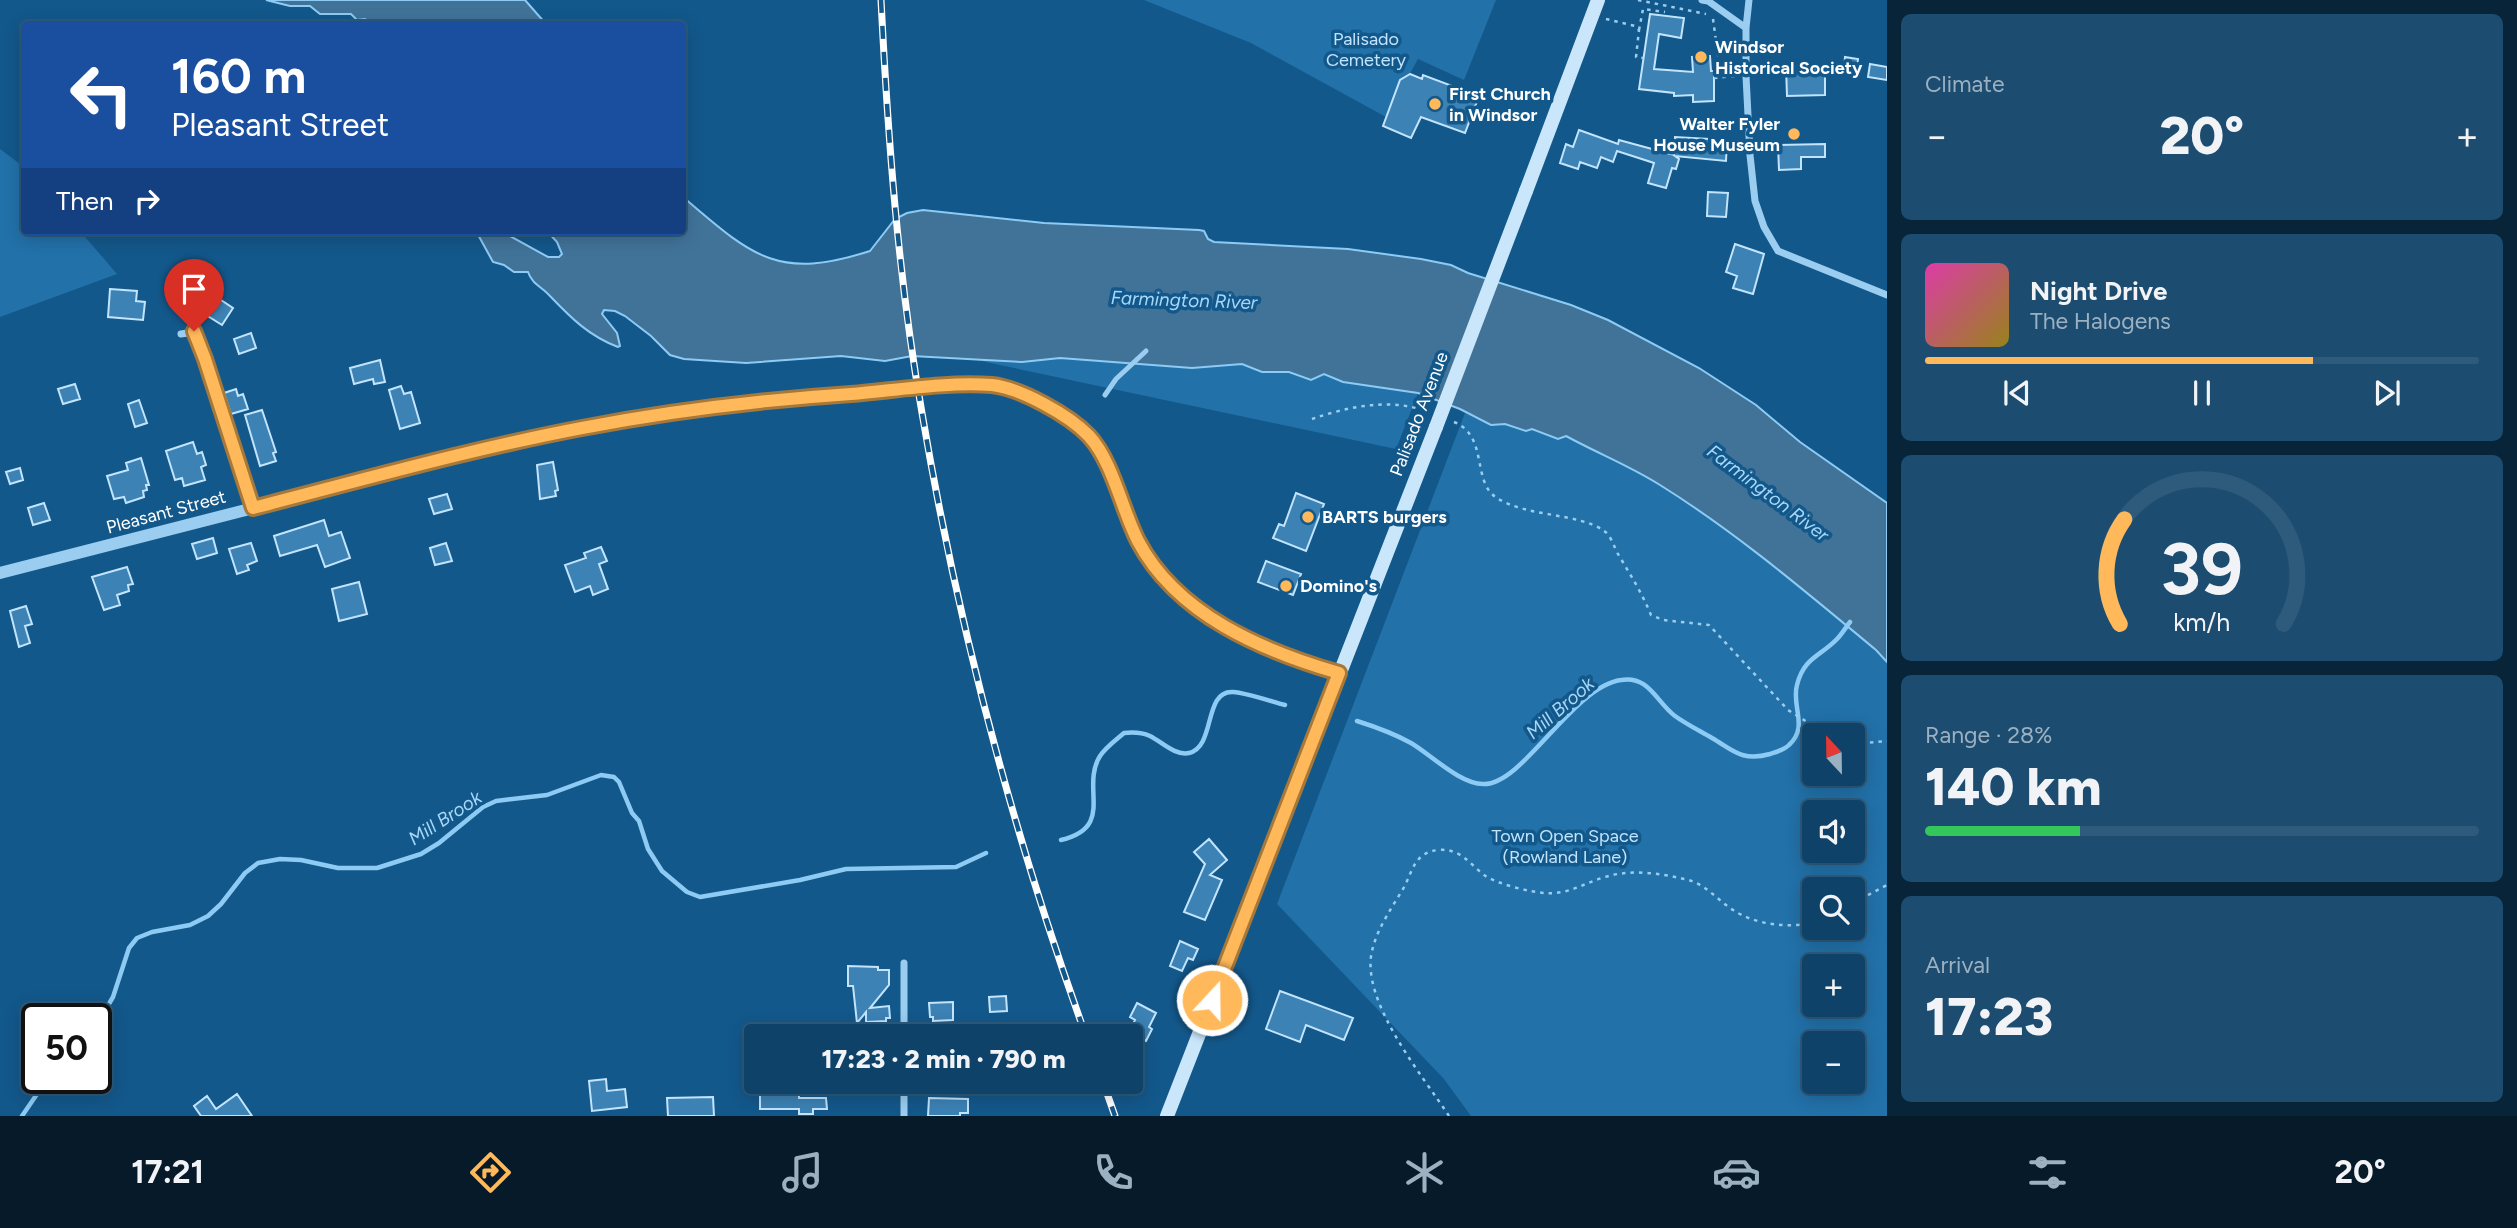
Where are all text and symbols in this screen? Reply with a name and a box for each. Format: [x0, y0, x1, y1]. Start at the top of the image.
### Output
park label: Palisado Cemetery [1326, 28, 1407, 71]
place label: Windsor Historical Society [1715, 36, 1863, 79]
text: 160 m [171, 46, 306, 105]
icon: left [56, 49, 147, 140]
marker: Windsor Historical Society [1693, 49, 1709, 65]
text: Climate [1925, 70, 2004, 98]
place label: First Church in Windsor [1449, 83, 1551, 126]
marker: First Church in Windsor [1427, 96, 1443, 112]
text: 20° [2160, 105, 2244, 167]
text: Pleasant Street [171, 106, 389, 144]
place label: Walter Fyler House Museum [1653, 113, 1780, 156]
text: − [1925, 113, 1949, 159]
text: + [2455, 113, 2479, 159]
marker: Walter Fyler House Museum [1786, 126, 1802, 142]
icon: right [128, 182, 166, 220]
text: Then [56, 185, 114, 217]
pin [164, 259, 224, 331]
icon: arrive [175, 270, 213, 308]
text: Night Drive [2030, 275, 2167, 307]
water label: Farmington River [1110, 286, 1258, 314]
text: The Halogens [2030, 307, 2171, 335]
street label: Palisado Avenue [1385, 349, 1453, 479]
icon: previous [1998, 374, 2036, 412]
icon: pause [2183, 374, 2221, 412]
icon: next [2368, 374, 2406, 412]
water label: Farmington River [1703, 440, 1834, 547]
street label: Pleasant Street [104, 485, 228, 538]
place label: BARTS burgers [1322, 506, 1447, 528]
marker: BARTS burgers [1300, 509, 1316, 525]
text: 39 [2161, 525, 2243, 612]
place label: Domino's [1300, 575, 1378, 597]
marker: Domino's [1278, 578, 1294, 594]
text: km/h [2173, 607, 2231, 637]
water label: Mill Brook [1521, 672, 1599, 744]
text: Range · 28% [1925, 721, 2052, 749]
north arrow [1802, 723, 1866, 786]
map controls [1802, 723, 1865, 1094]
text: 140 km [1925, 756, 2102, 818]
water label: Mill Brook [404, 785, 487, 850]
button: sound [1802, 800, 1865, 863]
park label: Town Open Space (Rowland Lane) [1492, 825, 1639, 868]
button: search [1802, 877, 1865, 940]
text: Arrival [1925, 951, 1990, 979]
button: + [1802, 954, 1865, 1017]
position arrow [1175, 963, 1249, 1037]
text: 17:23 [1925, 986, 2053, 1048]
speed limit sign: 50 [21, 1003, 112, 1094]
button: − [1802, 1031, 1865, 1094]
text: 17:23 · 2 min · 790 m [821, 1043, 1066, 1075]
icon: directions [466, 1148, 515, 1197]
icon: music [778, 1148, 827, 1197]
icon: phone [1089, 1148, 1138, 1197]
icon: climate [1400, 1148, 1449, 1197]
icon: car [1712, 1148, 1761, 1197]
icon: filters [2023, 1148, 2072, 1197]
text: 17:21 [131, 1153, 204, 1191]
text: 20° [2334, 1153, 2386, 1191]

